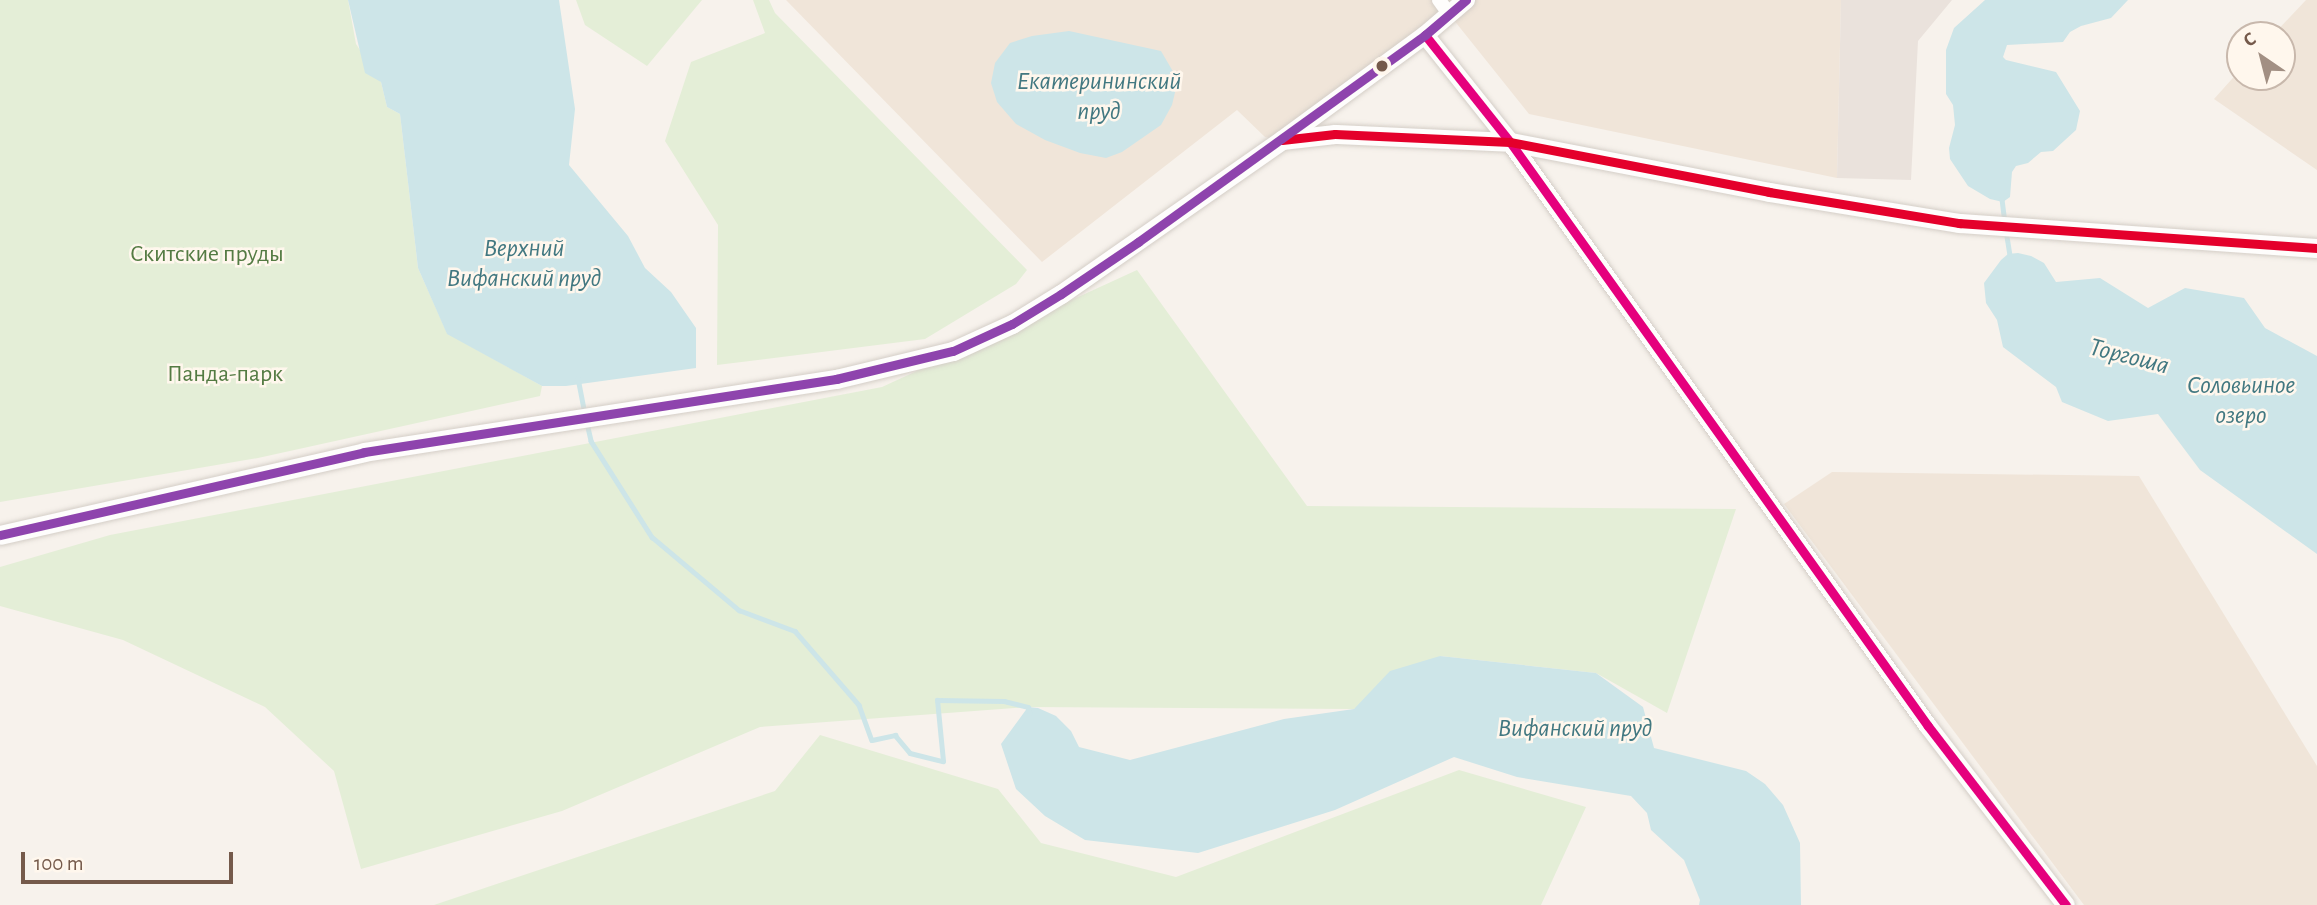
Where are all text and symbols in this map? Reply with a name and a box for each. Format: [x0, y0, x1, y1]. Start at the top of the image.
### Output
north arrow [2226, 21, 2296, 91]
text: С [2240, 29, 2260, 51]
unlabelled marker [1375, 59, 1389, 73]
water label: Екатерининский пруд [1017, 66, 1181, 128]
water label: Верхний Вифанский пруд [447, 233, 601, 294]
park label: Скитские пруды [130, 241, 284, 269]
water label: Торгоша [2086, 332, 2172, 382]
park label: Панда-парк [167, 361, 283, 389]
water label: Соловьиное озеро [2187, 370, 2295, 432]
water label: Вифанский пруд [1498, 713, 1652, 745]
scale bar [24, 838, 236, 882]
text: 100 m [34, 853, 84, 874]

